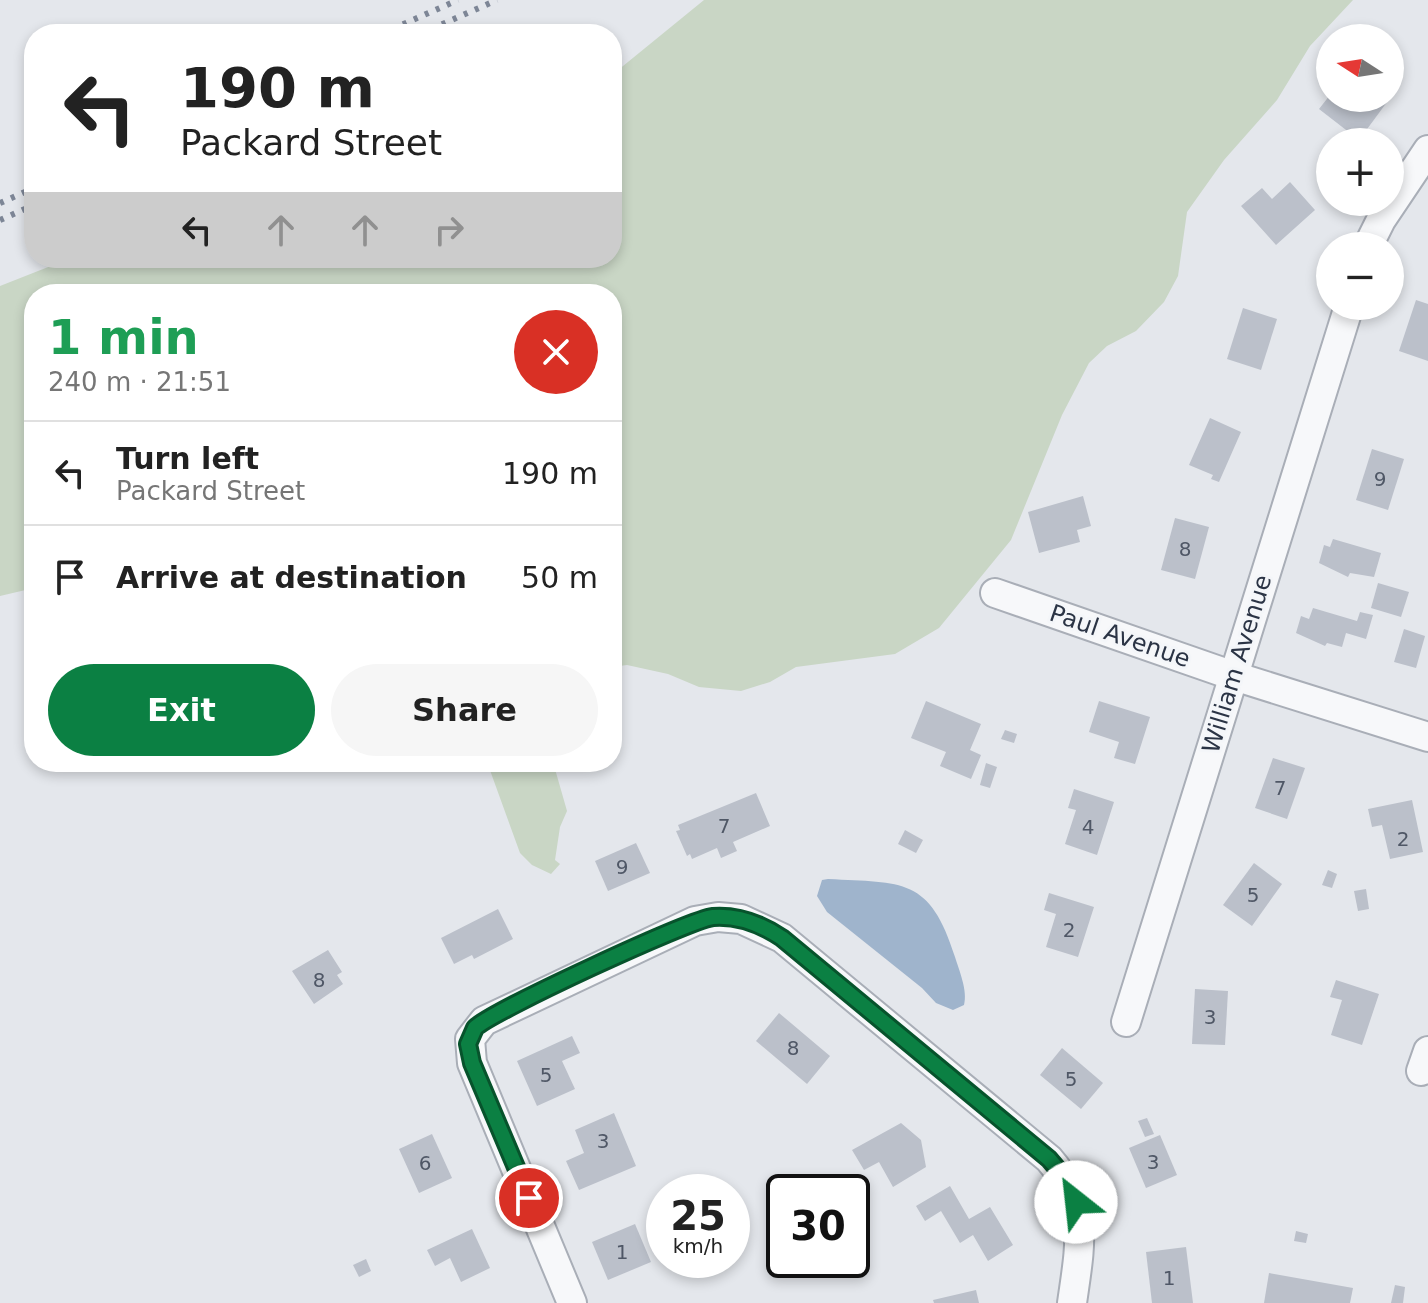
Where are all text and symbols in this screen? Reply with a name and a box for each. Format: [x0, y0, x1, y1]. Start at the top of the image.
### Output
north arrow [1316, 24, 1404, 112]
map controls [1316, 24, 1404, 320]
text: 190 m [180, 55, 375, 120]
icon: left [48, 56, 152, 160]
text: Packard Street [180, 122, 442, 163]
button: + [1316, 128, 1404, 216]
icon: left [175, 208, 219, 252]
icon: ahead [259, 208, 303, 252]
icon: ahead [343, 208, 387, 252]
icon: right [427, 208, 471, 252]
button: − [1316, 232, 1404, 320]
text: 1 min [48, 309, 199, 365]
button: close [514, 310, 598, 394]
text: 240 m · 21:51 [48, 367, 231, 397]
text: Turn left [116, 441, 259, 476]
icon: left [48, 451, 92, 495]
text: 190 m [502, 456, 598, 491]
house number: 9 [1374, 467, 1386, 491]
text: Packard Street [116, 476, 305, 506]
house number: 8 [1179, 537, 1191, 561]
icon: arrive [48, 555, 92, 599]
text: Arrive at destination [116, 560, 467, 595]
text: 50 m [521, 560, 598, 595]
street label: William Avenue [1197, 572, 1277, 756]
street label: Paul Avenue [1046, 599, 1194, 673]
button: Exit [48, 664, 315, 756]
button: Share [331, 664, 598, 756]
house number: 7 [1274, 776, 1286, 800]
house number: 7 [718, 814, 730, 838]
house number: 4 [1082, 815, 1094, 839]
house number: 2 [1397, 827, 1409, 851]
house number: 9 [616, 855, 628, 879]
house number: 5 [1247, 883, 1259, 907]
house number: 2 [1063, 918, 1075, 942]
house number: 8 [313, 968, 325, 992]
house number: 3 [1204, 1005, 1216, 1029]
house number: 8 [787, 1036, 799, 1060]
house number: 5 [540, 1063, 552, 1087]
house number: 5 [1065, 1067, 1077, 1091]
house number: 3 [597, 1129, 609, 1153]
house number: 3 [1147, 1150, 1159, 1174]
house number: 6 [419, 1151, 431, 1175]
position arrow [1034, 1160, 1118, 1244]
pin [495, 1164, 563, 1232]
speed limit sign: 30 [766, 1174, 870, 1278]
icon: arrive [507, 1176, 551, 1220]
text: 25 [670, 1193, 726, 1239]
text: km/h [673, 1234, 723, 1258]
house number: 1 [616, 1240, 628, 1264]
house number: 1 [1163, 1266, 1175, 1290]

